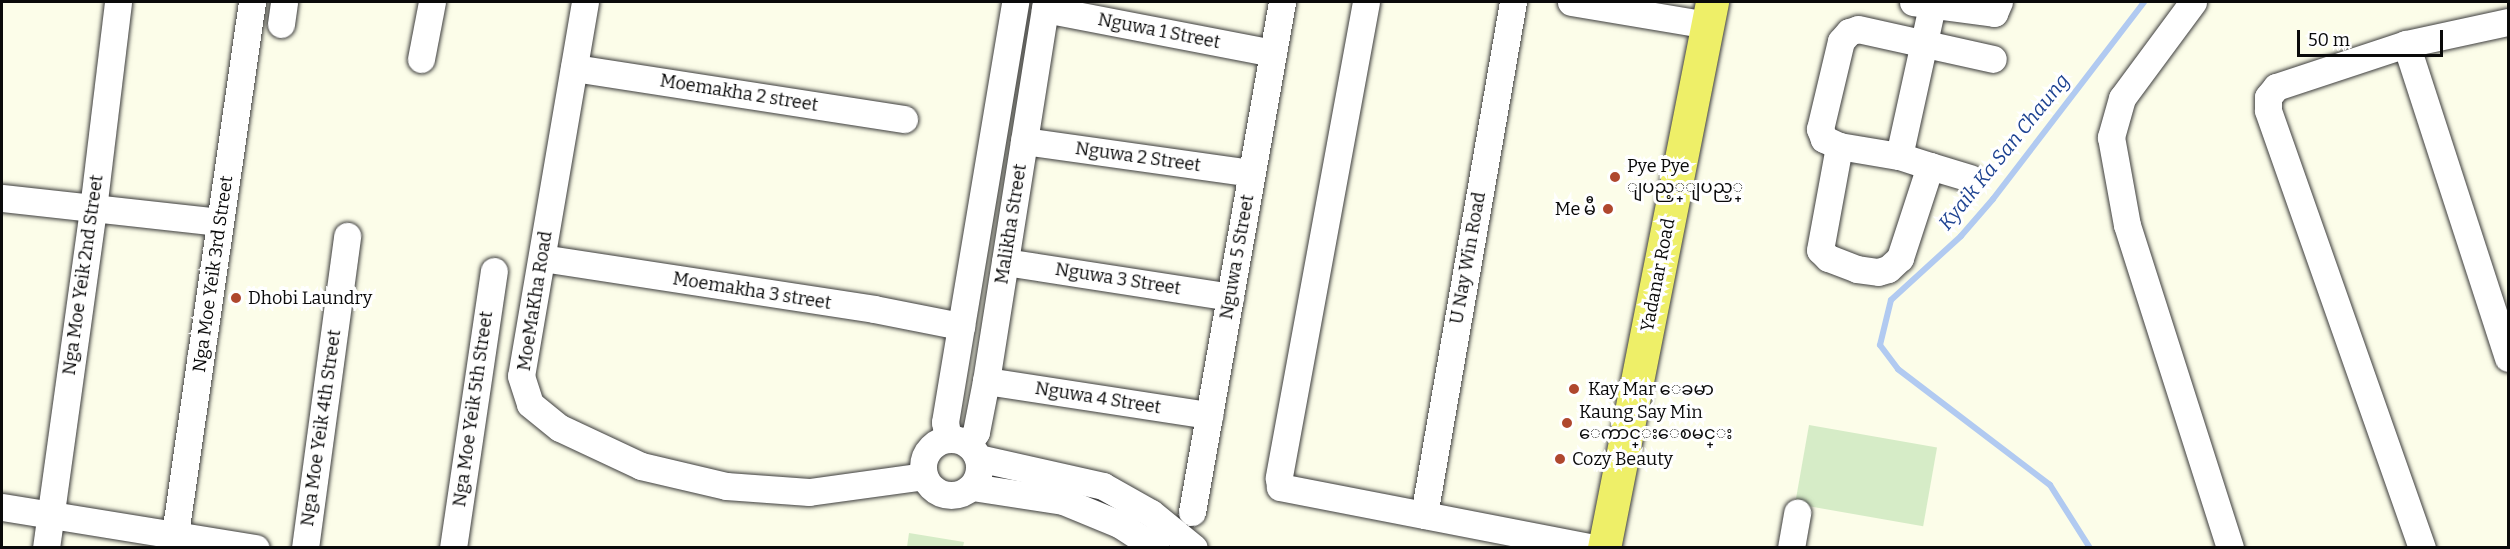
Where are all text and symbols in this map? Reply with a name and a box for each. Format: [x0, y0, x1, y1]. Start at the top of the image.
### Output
street label: Nguwa 1 Street [1096, 9, 1222, 53]
scale bar [2300, 18, 2446, 56]
text: 50 m [2308, 29, 2350, 51]
water label: Kyaik Ka San Chaung [1934, 69, 2074, 235]
street label: Moemakha 2 street [658, 70, 820, 116]
street label: Nguwa 2 Street [1074, 137, 1202, 177]
place label: Pye Pye ျပည့္ျပည့္ [1627, 156, 1743, 198]
street label: Malikha Street [991, 162, 1031, 286]
marker: Pye Pye ျပည့္ျပည့္ [1608, 170, 1622, 184]
street label: Nga Moe Yeik 2nd Street [58, 173, 108, 377]
street label: Nga Moe Yeik 3rd Street [188, 174, 238, 374]
street label: U Nay Win Road [1446, 190, 1490, 326]
street label: Nguwa 5 Street [1215, 193, 1259, 321]
place label: Me မီ [1555, 198, 1596, 220]
marker: Me မီ [1601, 202, 1615, 216]
street label: Yadanar Road [1636, 216, 1680, 334]
street label: MoeMaKha Road [513, 230, 557, 372]
street label: Nguwa 3 Street [1054, 258, 1182, 300]
street label: Moemakha 3 street [671, 268, 833, 314]
place label: Dhobi Laundry [248, 287, 372, 309]
marker: Dhobi Laundry [229, 291, 243, 305]
street label: Nga Moe Yeik 5th Street [449, 310, 497, 508]
street label: Nga Moe Yeik 4th Street [296, 328, 346, 528]
street label: Nguwa 4 Street [1033, 377, 1163, 419]
place label: Kay Mar ေခမာ [1588, 378, 1714, 400]
marker: Kay Mar ေခမာ [1565, 380, 1583, 398]
place label: Kaung Say Min ေကာင္းေစမင္း [1579, 402, 1733, 444]
marker: Kaung Say Min ေကာင္းေစမင္း [1560, 416, 1574, 430]
place label: Cozy Beauty [1572, 448, 1673, 470]
marker: Cozy Beauty [1553, 452, 1567, 466]

